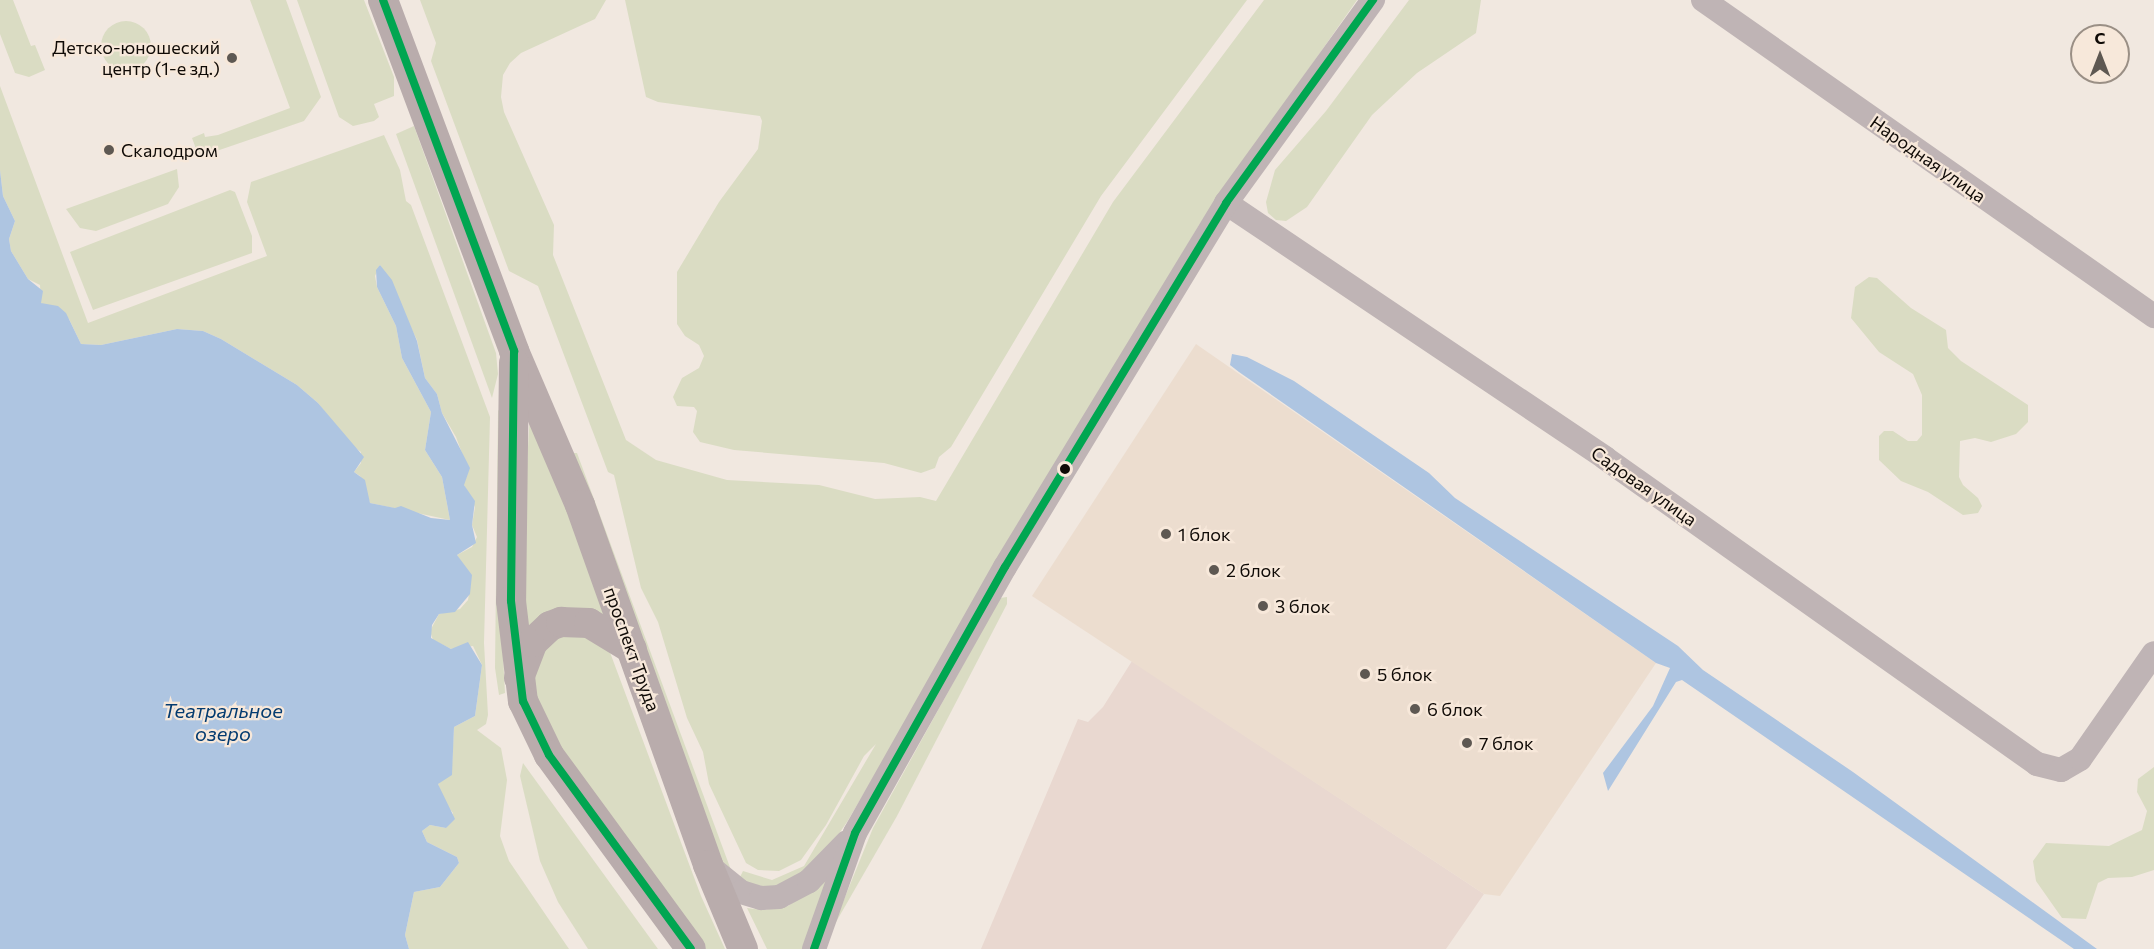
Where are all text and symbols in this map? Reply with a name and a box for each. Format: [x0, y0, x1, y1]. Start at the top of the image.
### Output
north arrow [2070, 24, 2130, 84]
text: С [2095, 28, 2105, 47]
place label: Детско-юношеский центр (1-е зд.) [52, 37, 220, 80]
marker: Детско-юношеский центр (1-е зд.) [225, 51, 239, 65]
street label: Народная улица [1866, 111, 1990, 207]
place label: Скалодром [121, 139, 218, 161]
marker: Скалодром [102, 143, 116, 157]
street label: Садовая улица [1587, 442, 1701, 530]
unlabelled marker [1059, 463, 1071, 475]
place label: 1 блок [1178, 523, 1231, 545]
marker: 1 блок [1159, 527, 1173, 541]
place label: 2 блок [1226, 559, 1281, 581]
marker: 2 блок [1207, 563, 1221, 577]
street label: проспект Труда [600, 584, 664, 714]
place label: 3 блок [1275, 595, 1330, 617]
marker: 3 блок [1256, 599, 1270, 613]
place label: 5 блок [1377, 663, 1432, 685]
marker: 5 блок [1358, 667, 1372, 681]
water label: Театральное озеро [163, 698, 283, 745]
place label: 6 блок [1427, 698, 1483, 720]
marker: 6 блок [1408, 702, 1422, 716]
place label: 7 блок [1479, 732, 1534, 754]
marker: 7 блок [1460, 736, 1474, 750]

